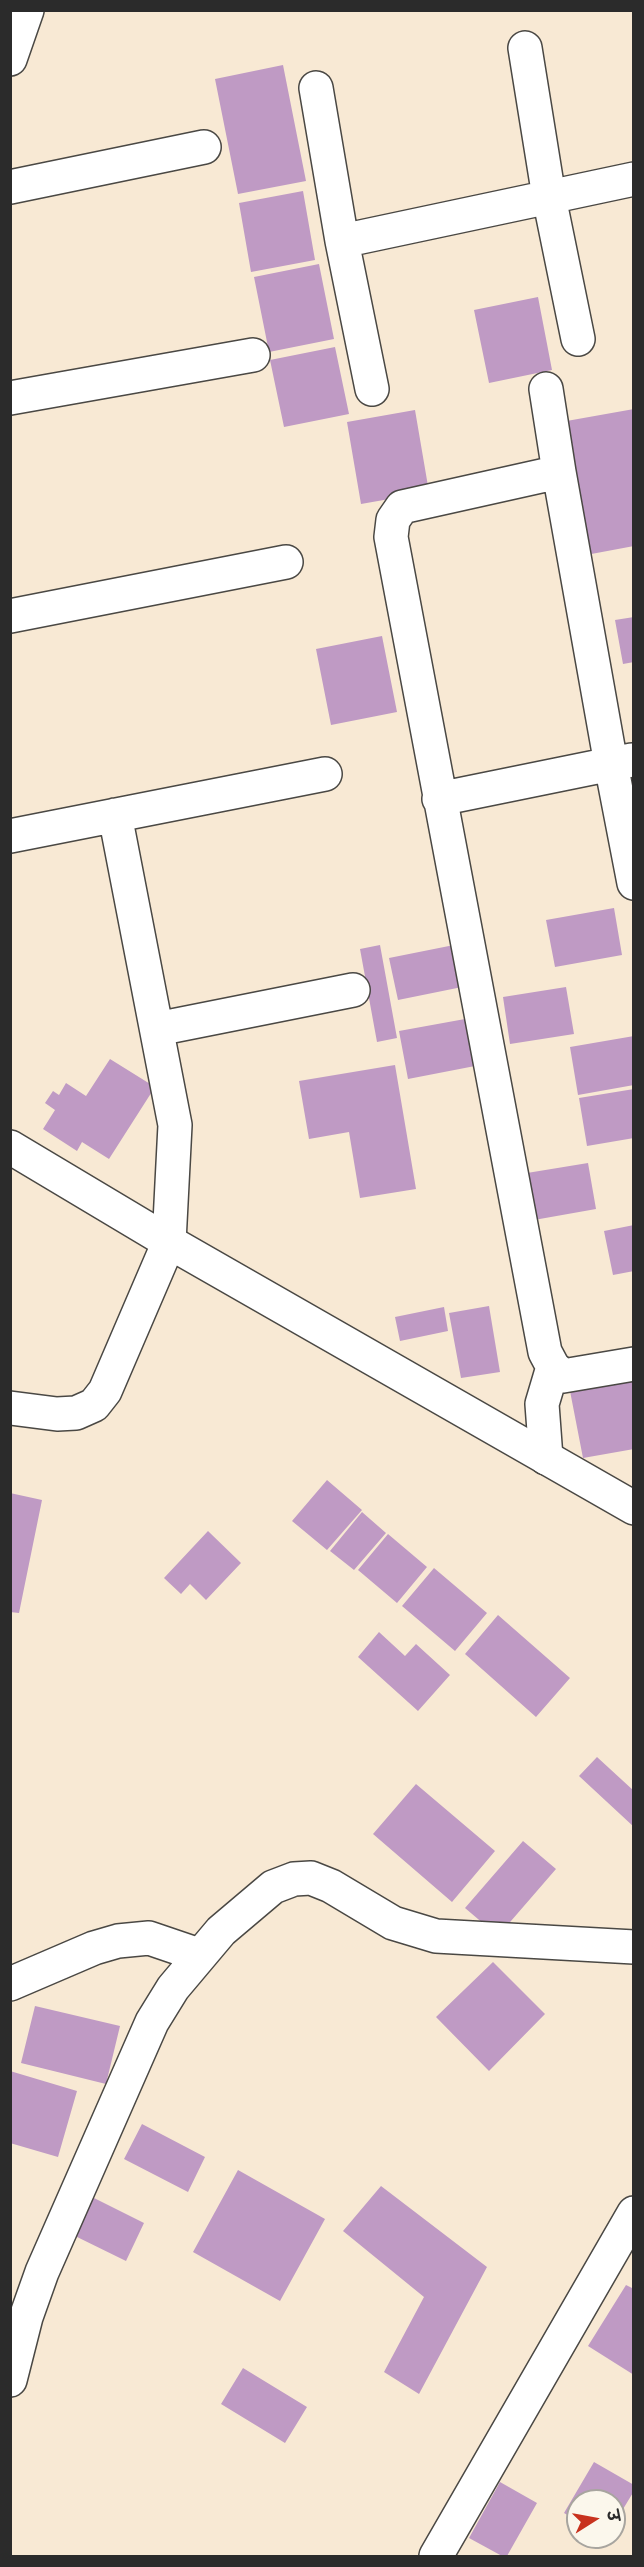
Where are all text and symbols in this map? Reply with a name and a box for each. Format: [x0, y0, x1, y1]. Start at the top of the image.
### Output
north arrow [566, 2489, 626, 2549]
text: उ [602, 2509, 623, 2523]

